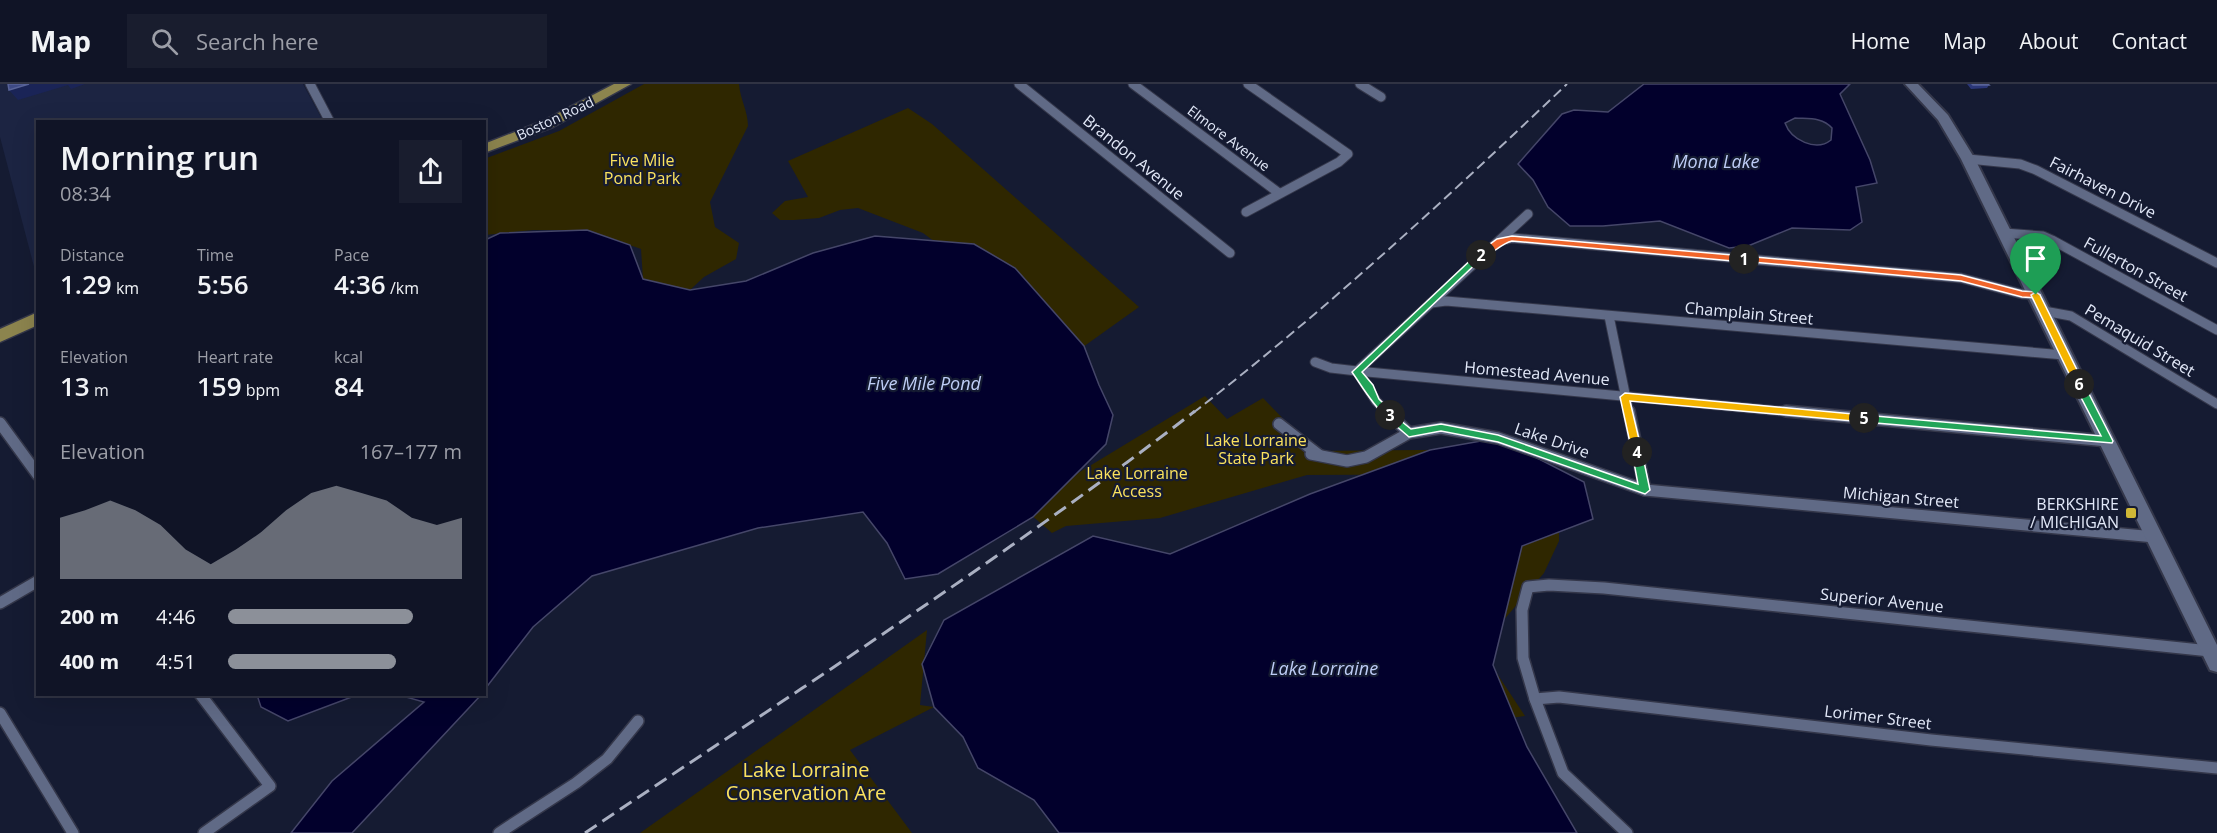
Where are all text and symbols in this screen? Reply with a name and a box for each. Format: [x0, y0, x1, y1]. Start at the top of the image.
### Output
search box [127, 14, 547, 68]
text: Map [30, 22, 91, 60]
icon: search [148, 25, 181, 58]
text: Search here [196, 26, 319, 56]
text: Home [1851, 27, 1910, 55]
text: Map [1943, 27, 1986, 55]
text: About [2019, 27, 2079, 55]
text: Contact [2112, 27, 2187, 55]
street label: Boston Road [513, 92, 597, 144]
street label: Elmore Avenue [1184, 101, 1274, 175]
street label: Brandon Avenue [1079, 109, 1189, 205]
text: Morning run [60, 135, 259, 180]
button: share [399, 140, 462, 203]
park label: Five Mile Pond Park [604, 149, 681, 189]
water label: Mona Lake [1673, 149, 1760, 173]
street label: Fairhaven Drive [2046, 151, 2160, 223]
text: 08:34 [60, 180, 111, 207]
street label: Fullerton Street [2080, 231, 2192, 307]
pin [2010, 233, 2061, 295]
pin: 2 [1466, 240, 1496, 270]
icon: arrive [2019, 242, 2052, 275]
text: Distance [60, 244, 124, 266]
text: Time [197, 244, 234, 266]
text: Pace [334, 244, 369, 266]
text: 2 [1476, 244, 1486, 266]
pin: 1 [1729, 244, 1759, 274]
text: 1 [1739, 248, 1749, 270]
text: 1.29 [60, 266, 112, 302]
text: 5:56 [197, 266, 249, 302]
text: 4:36 [334, 266, 386, 302]
text: km [112, 277, 139, 299]
text: /km [386, 277, 419, 299]
street label: Champlain Street [1684, 296, 1815, 330]
street label: Pemaquid Street [2081, 298, 2199, 382]
text: Elevation [60, 346, 128, 368]
text: Heart rate [197, 346, 273, 368]
text: kcal [334, 346, 363, 368]
street label: Homestead Avenue [1463, 356, 1611, 390]
text: 13 [60, 368, 90, 404]
text: 159 [197, 368, 242, 404]
text: 84 [334, 368, 364, 404]
pin: 6 [2064, 369, 2094, 399]
water label: Five Mile Pond [867, 371, 982, 395]
text: 6 [2074, 373, 2084, 395]
text: m [90, 379, 109, 401]
text: bpm [242, 379, 280, 401]
pin: 3 [1375, 400, 1405, 430]
pin: 5 [1849, 403, 1879, 433]
text: 3 [1385, 404, 1395, 426]
text: 5 [1859, 407, 1869, 429]
street label: Lake Drive [1512, 417, 1592, 463]
park label: Lake Lorraine State Park [1205, 429, 1307, 469]
pin: 4 [1622, 437, 1652, 467]
text: Elevation [60, 438, 145, 465]
text: 167–177 m [360, 438, 462, 465]
text: 4 [1632, 441, 1642, 463]
park label: Lake Lorraine Access [1086, 462, 1188, 502]
street label: Michigan Street [1842, 481, 1960, 513]
place label: BERKSHIRE / MICHIGAN [2030, 493, 2119, 533]
marker: BERKSHIRE / MICHIGAN [2124, 506, 2138, 520]
street label: Superior Avenue [1819, 583, 1945, 617]
text: 200 m [60, 603, 119, 630]
text: 4:46 [156, 603, 196, 630]
text: 400 m [60, 648, 119, 675]
text: 4:51 [156, 648, 196, 675]
water label: Lake Lorraine [1270, 656, 1378, 680]
street label: Lorimer Street [1823, 700, 1933, 735]
park label: Lake Lorraine Conservation Are [726, 756, 886, 806]

